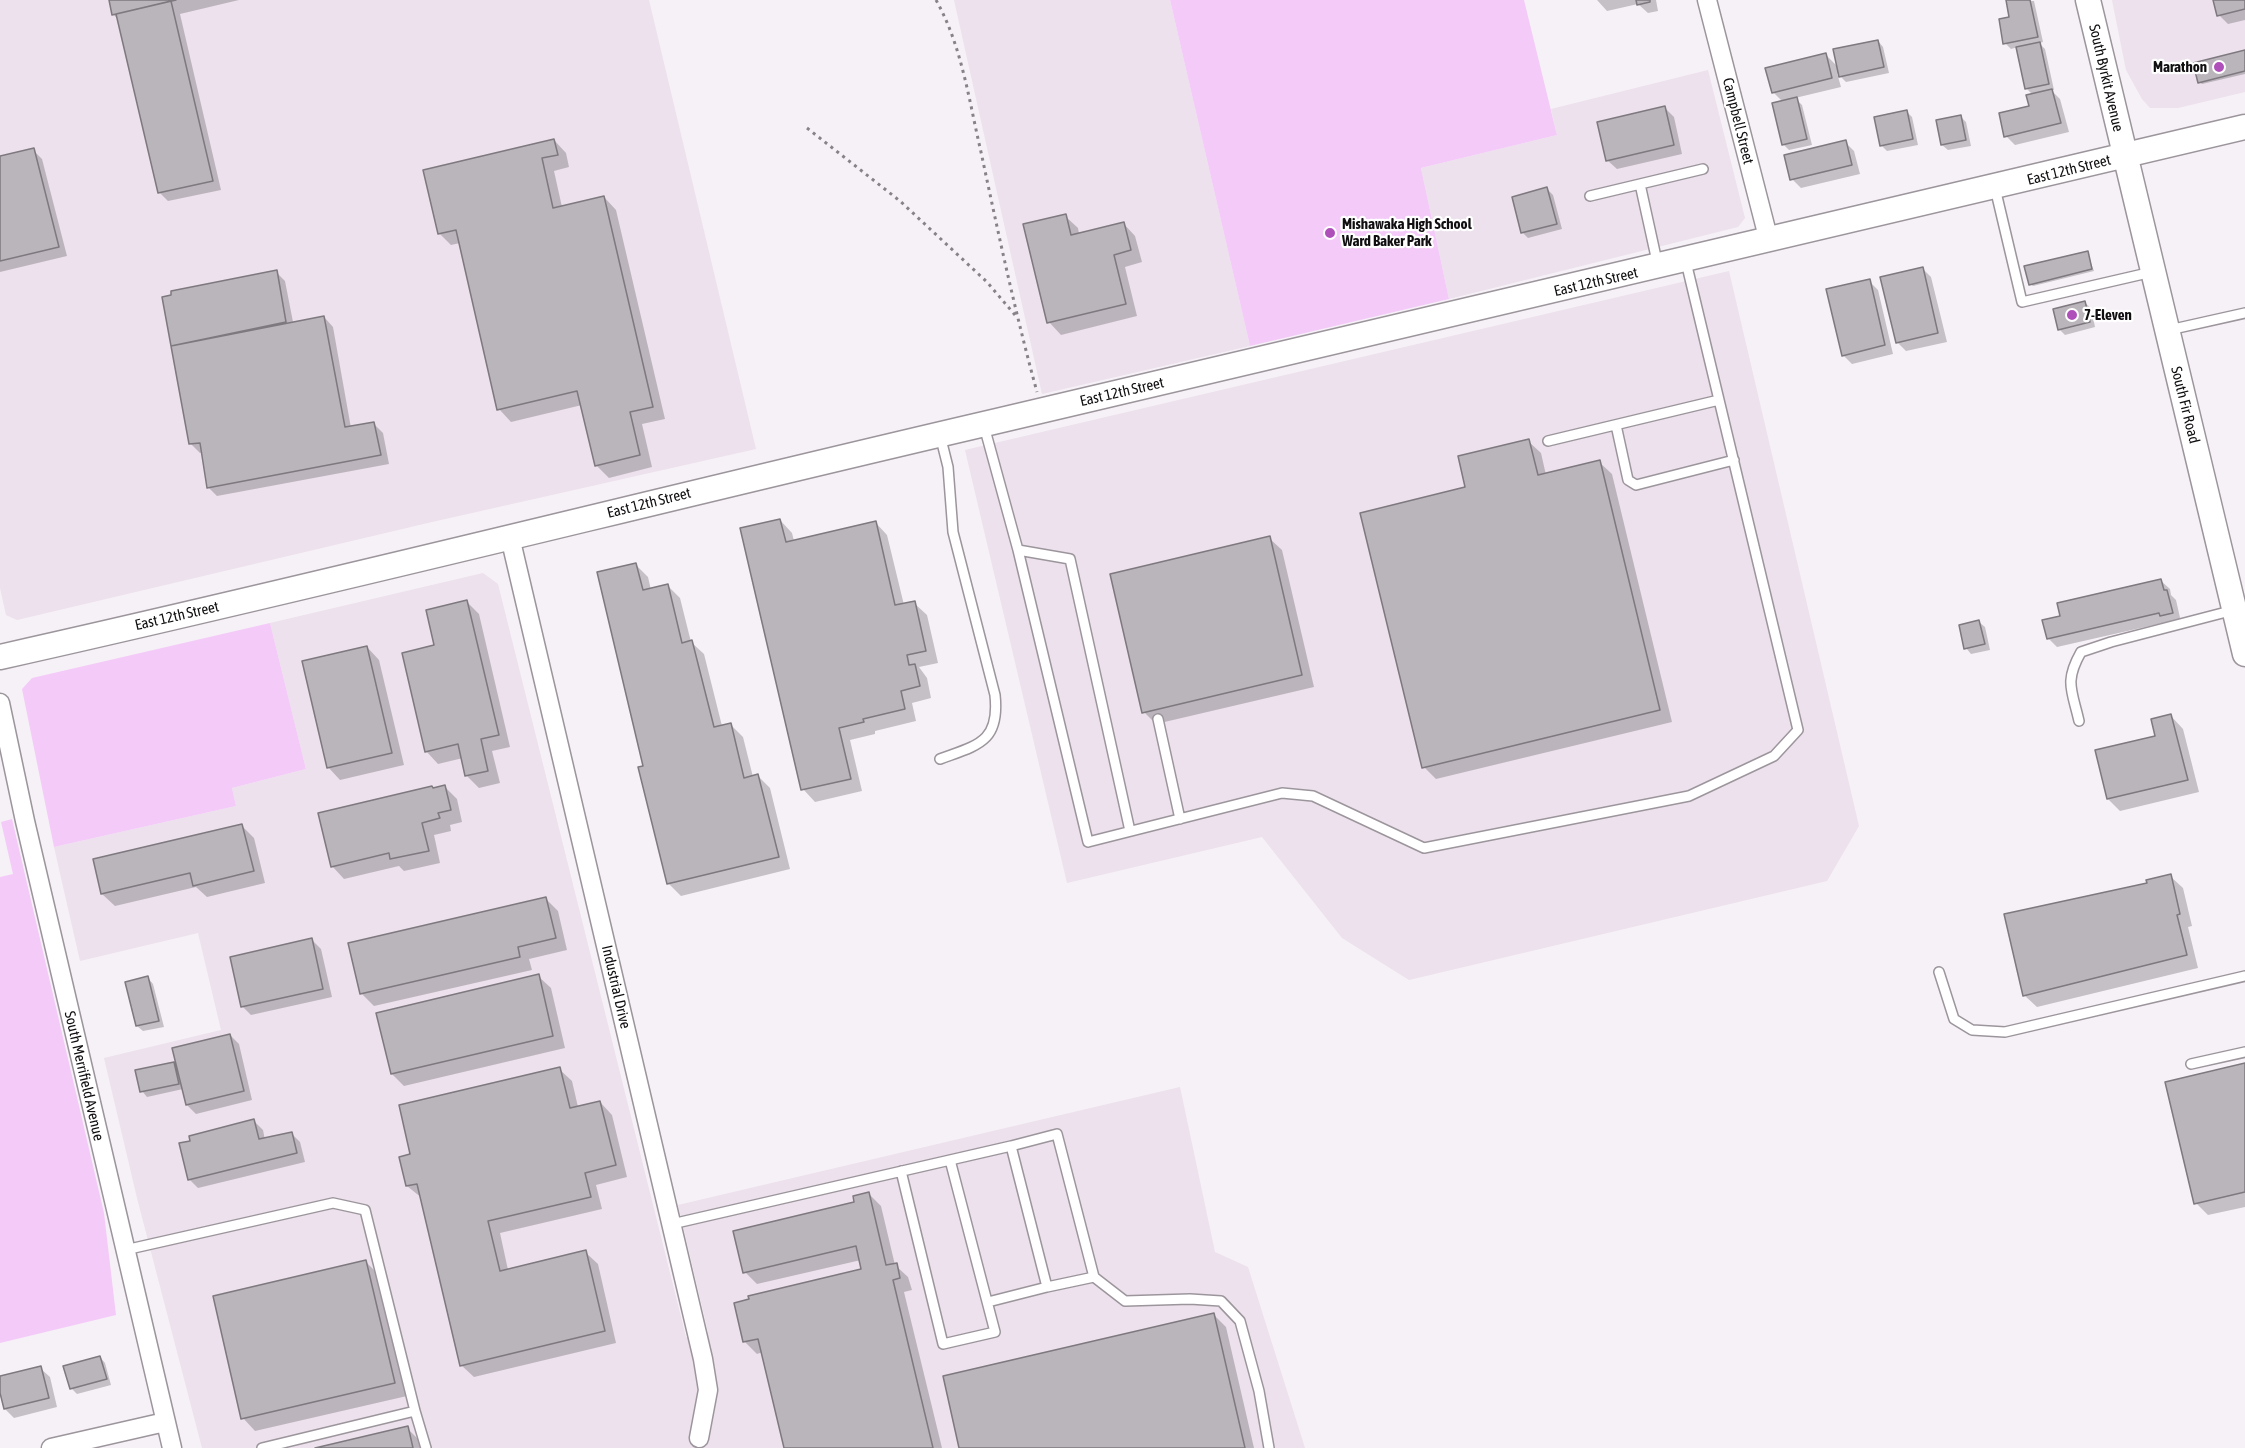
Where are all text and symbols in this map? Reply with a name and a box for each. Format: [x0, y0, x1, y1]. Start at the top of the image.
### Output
street label: South Byrkit Avenue [2085, 23, 2127, 133]
place label: Marathon [2153, 58, 2207, 76]
marker: Marathon [2212, 60, 2226, 74]
street label: Campbell Street [1719, 76, 1757, 166]
street label: East 12th Street [2025, 151, 2113, 189]
place label: Mishawaka High School Ward Baker Park [1342, 215, 1472, 250]
marker: Mishawaka High School Ward Baker Park [1323, 226, 1337, 240]
street label: East 12th Street [1552, 264, 1640, 300]
place label: 7-Eleven [2084, 306, 2132, 324]
marker: 7-Eleven [2065, 308, 2079, 322]
street label: South Fir Road [2167, 365, 2203, 445]
street label: East 12th Street [1078, 374, 1166, 410]
street label: East 12th Street [605, 484, 693, 522]
street label: East 12th Street [133, 598, 221, 634]
street label: Industrial Drive [598, 944, 634, 1030]
street label: South Merrifield Avenue [60, 1010, 108, 1142]

